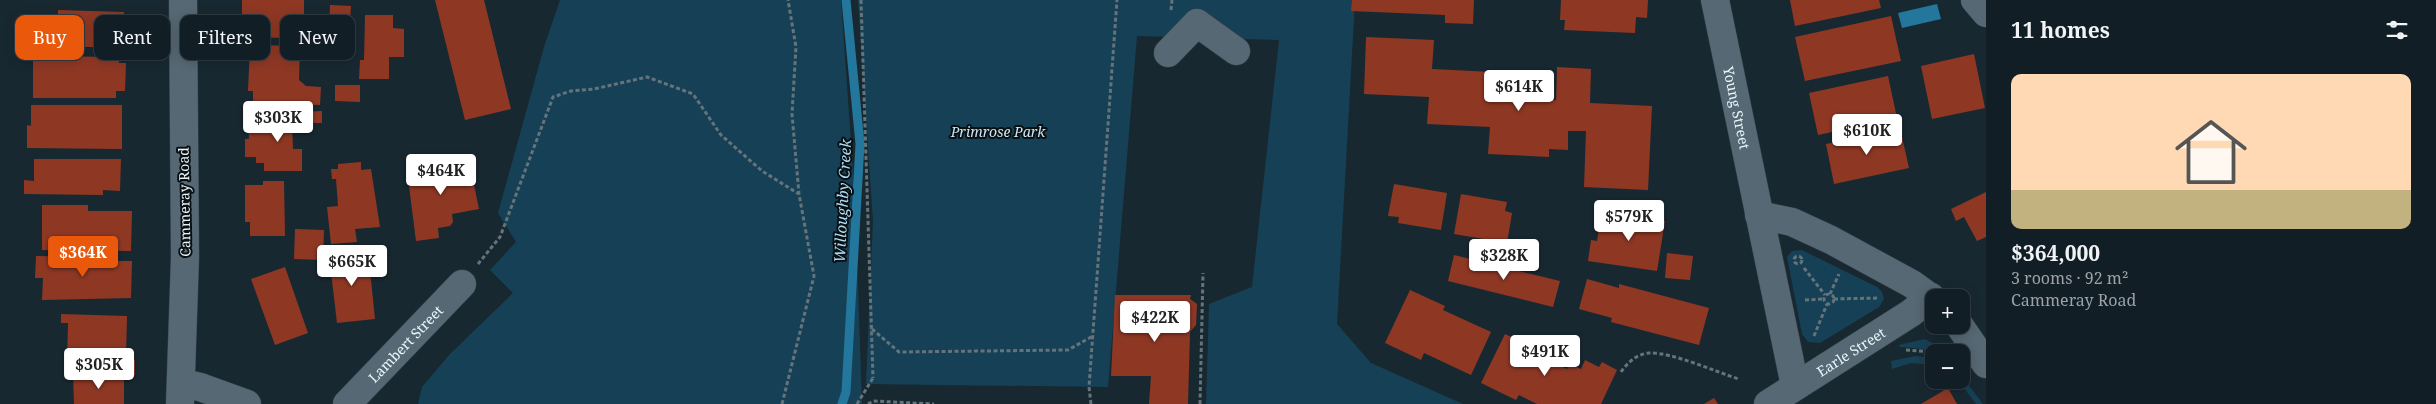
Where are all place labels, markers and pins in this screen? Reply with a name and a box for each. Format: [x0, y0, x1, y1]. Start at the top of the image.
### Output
pin: $614K [1484, 70, 1554, 112]
pin: $303K [243, 100, 313, 143]
pin: $610K [1832, 114, 1902, 156]
pin: $464K [406, 154, 476, 196]
pin: $579K [1594, 200, 1664, 242]
pin: $364K [48, 236, 118, 278]
pin: $328K [1469, 238, 1539, 281]
pin: $665K [317, 244, 387, 287]
pin: $422K [1120, 300, 1190, 343]
pin: $491K [1510, 334, 1580, 377]
pin: $305K [64, 348, 134, 390]

